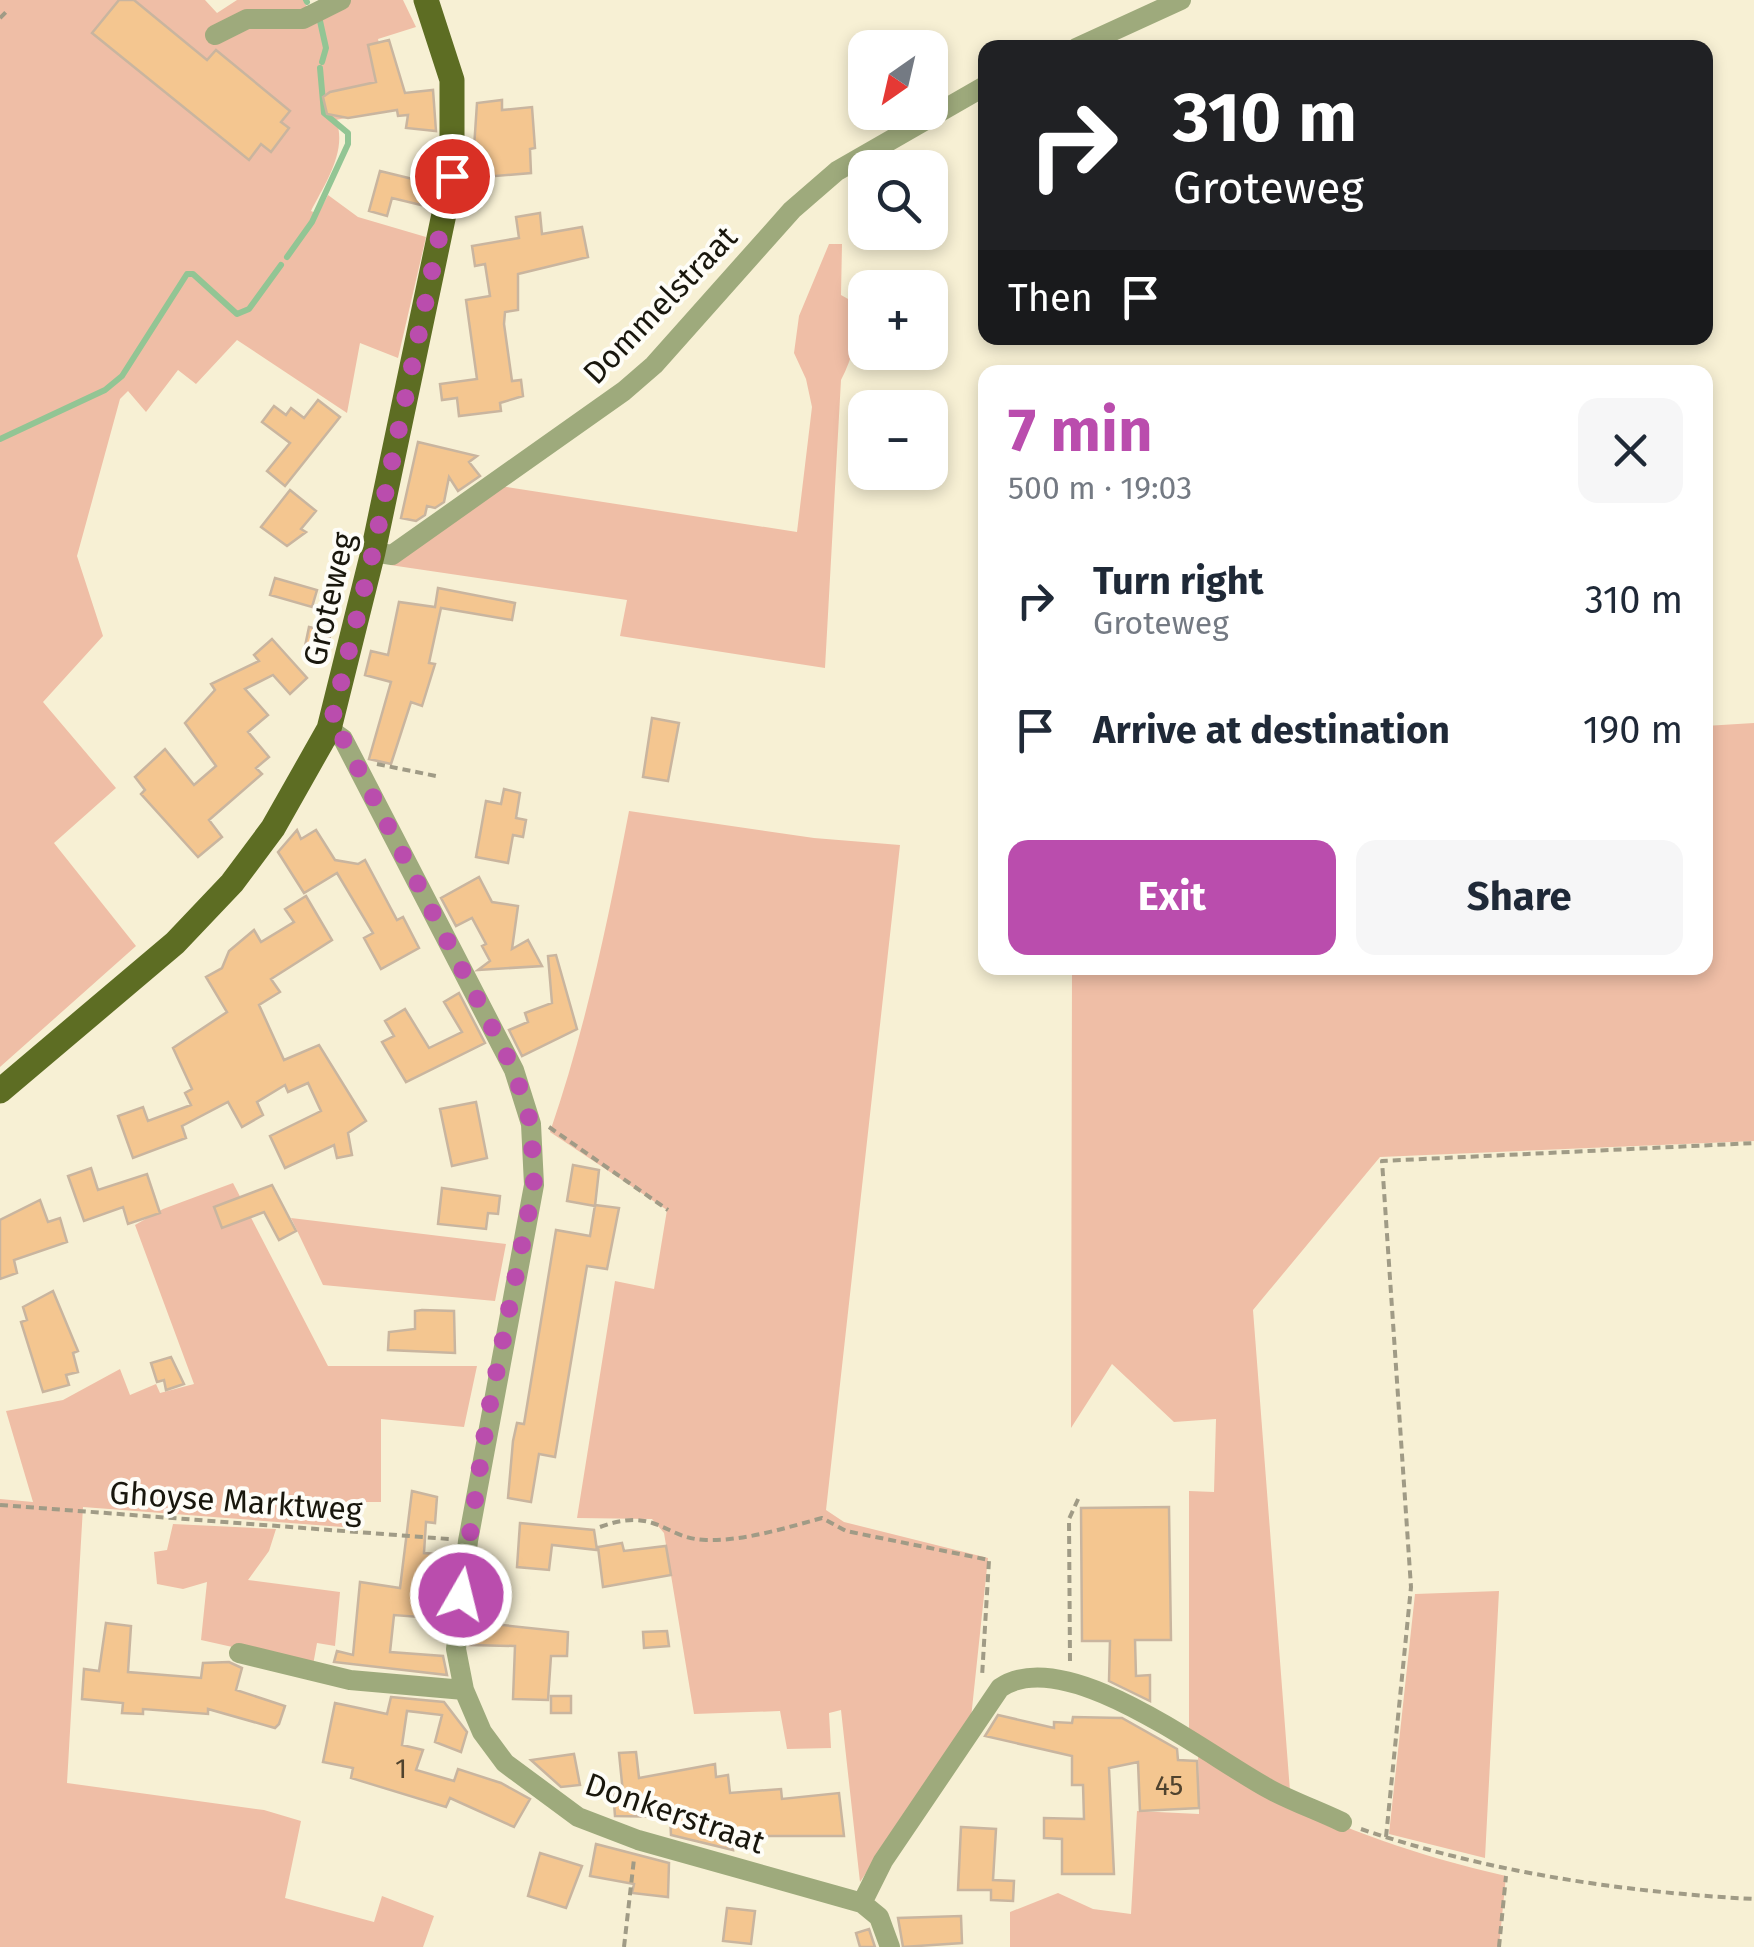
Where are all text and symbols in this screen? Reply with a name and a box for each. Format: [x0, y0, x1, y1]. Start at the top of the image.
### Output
north arrow [848, 30, 948, 130]
map controls [848, 30, 948, 490]
text: 310 m [1173, 76, 1357, 160]
icon: right [1008, 80, 1138, 210]
pin [410, 134, 495, 219]
icon: arrive [425, 149, 480, 204]
button: search [848, 150, 948, 250]
text: Groteweg [1173, 161, 1364, 215]
street label: Dommelstraat [575, 218, 745, 392]
button: + [848, 270, 948, 370]
icon: arrive [1113, 270, 1168, 325]
text: Then [1008, 275, 1093, 321]
button: − [848, 390, 948, 490]
text: 7 min [1008, 395, 1153, 467]
button: close [1578, 398, 1683, 503]
text: 500 m · 19:03 [1008, 469, 1192, 507]
street label: Groteweg [295, 528, 363, 669]
text: Turn right [1093, 558, 1263, 604]
icon: right [1008, 573, 1063, 628]
text: 310 m [1585, 577, 1683, 623]
text: Groteweg [1093, 604, 1229, 642]
icon: arrive [1008, 703, 1063, 758]
text: Arrive at destination [1093, 707, 1450, 753]
text: 190 m [1583, 707, 1683, 753]
button: Exit [1008, 840, 1336, 955]
button: Share [1356, 840, 1683, 955]
street label: Ghoyse Marktweg [108, 1473, 364, 1529]
position arrow [409, 1543, 513, 1647]
house number: 1 [395, 1752, 407, 1785]
street label: Donkerstraat [580, 1765, 770, 1862]
house number: 45 [1155, 1769, 1183, 1802]

